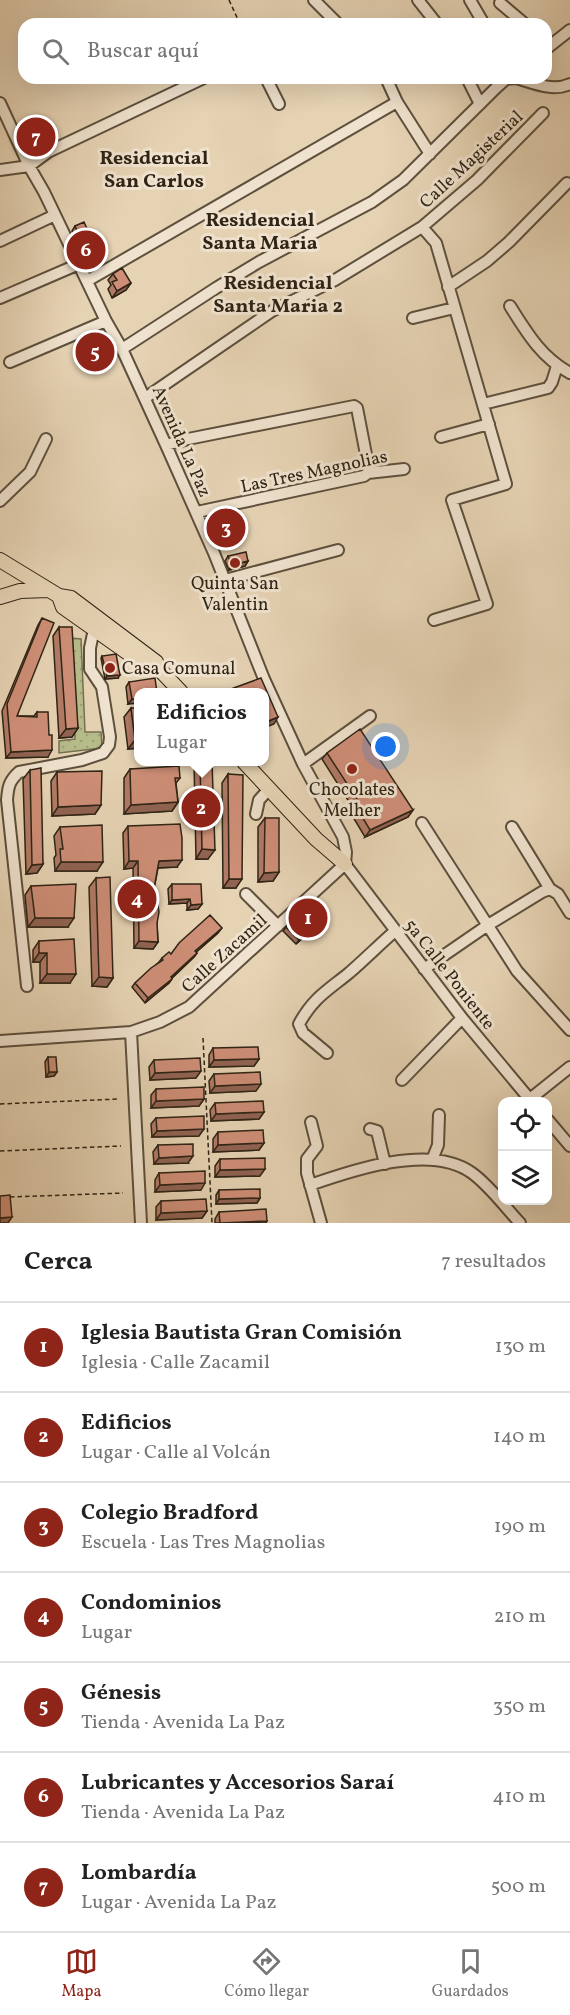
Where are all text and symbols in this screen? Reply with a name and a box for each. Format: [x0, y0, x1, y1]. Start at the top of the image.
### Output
search box [18, 18, 552, 84]
icon: search [39, 35, 72, 68]
text: Buscar aquí [87, 36, 199, 67]
street label: Calle Magisterial [415, 105, 529, 215]
pin: 7 [16, 114, 56, 160]
district label: Residencial San Carlos [99, 145, 209, 196]
district label: Residencial Santa Maria [202, 207, 318, 258]
pin: 6 [66, 228, 106, 272]
district label: Residencial Santa Maria 2 [213, 270, 343, 321]
pin: 5 [76, 330, 115, 374]
street label: Avenida La Paz [145, 382, 216, 501]
street label: Las Tres Magnolias [239, 445, 390, 500]
pin: 3 [206, 506, 246, 550]
marker: Quinta San Valentin [228, 556, 242, 570]
place label: Quinta San Valentin [191, 572, 279, 618]
place label: Casa Comunal [122, 657, 236, 682]
marker: Casa Comunal [103, 661, 117, 675]
popup [134, 688, 269, 766]
text: Edificios [156, 698, 247, 729]
text: Lugar [156, 729, 207, 757]
your location [371, 732, 400, 761]
marker: Chocolates Melher [345, 762, 359, 776]
place label: Chocolates Melher [309, 778, 395, 824]
pin: 2 [182, 786, 220, 830]
pin: 4 [118, 876, 156, 922]
pin: 1 [288, 896, 328, 940]
street label: Calle Zacamil [177, 909, 273, 999]
street label: 5a Calle Poniente [398, 914, 500, 1036]
map controls [498, 1097, 552, 1205]
button: locate [498, 1097, 552, 1151]
button: layers [498, 1151, 552, 1205]
text: Cerca [24, 1244, 93, 1280]
text: 7 resultados [441, 1248, 546, 1276]
text: Iglesia Bautista Gran Comisión [81, 1318, 402, 1349]
text: 1 [39, 1333, 48, 1361]
text: 130 m [495, 1333, 546, 1361]
text: Iglesia · Calle Zacamil [81, 1349, 270, 1377]
text: Edificios [81, 1408, 172, 1439]
text: 2 [38, 1423, 49, 1451]
text: 140 m [493, 1423, 546, 1451]
text: Lugar · Calle al Volcán [81, 1439, 271, 1467]
text: Colegio Bradford [81, 1498, 258, 1529]
text: 3 [38, 1513, 49, 1541]
text: 190 m [494, 1513, 546, 1541]
text: Escuela · Las Tres Magnolias [81, 1529, 325, 1557]
text: Condominios [81, 1588, 221, 1619]
text: 4 [37, 1603, 50, 1631]
text: 210 m [494, 1603, 546, 1631]
text: Lugar [81, 1619, 132, 1647]
text: Génesis [81, 1678, 161, 1709]
text: 5 [39, 1693, 48, 1721]
text: 350 m [493, 1693, 546, 1721]
text: Tienda · Avenida La Paz [81, 1709, 285, 1737]
text: Lubricantes y Accesorios Saraí [81, 1768, 394, 1799]
text: 6 [38, 1783, 49, 1811]
text: 410 m [493, 1783, 546, 1811]
text: Tienda · Avenida La Paz [81, 1799, 285, 1827]
text: Lombardía [81, 1858, 197, 1889]
text: 7 [39, 1873, 48, 1901]
text: 500 m [491, 1873, 546, 1901]
text: Lugar · Avenida La Paz [81, 1889, 277, 1917]
tab: Mapa [61, 1945, 101, 2003]
tab: Cómo llegar [224, 1945, 309, 2003]
tab: Guardados [432, 1945, 509, 2003]

